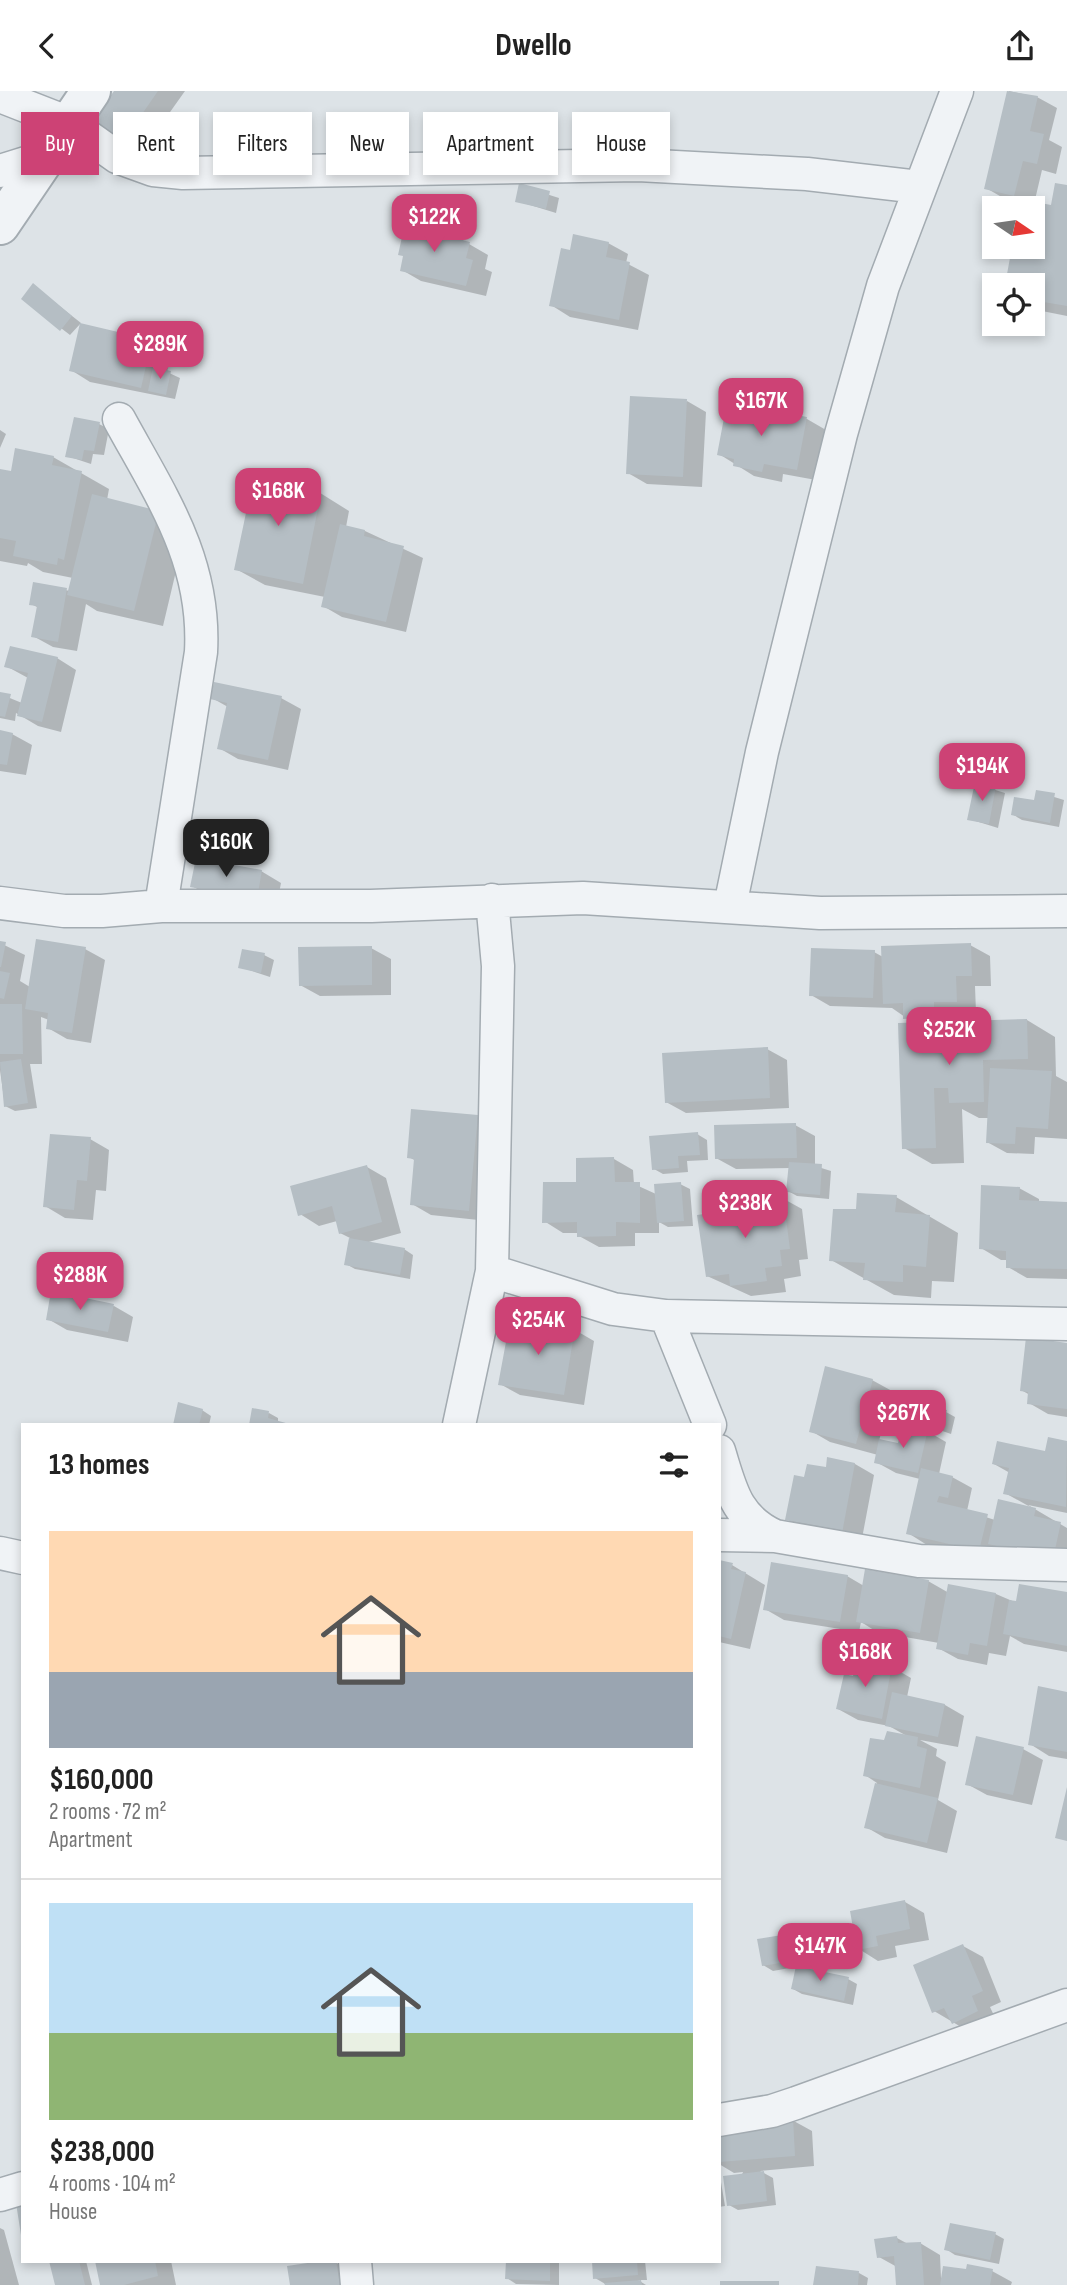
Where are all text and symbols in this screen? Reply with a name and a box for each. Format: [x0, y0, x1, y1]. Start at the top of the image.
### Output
text: Dwello [495, 26, 572, 65]
icon: back [28, 27, 66, 65]
icon: share [1001, 27, 1039, 65]
chip: Buy [21, 112, 99, 175]
chip: Rent [113, 112, 199, 175]
chip: Filters [213, 112, 312, 175]
chip: New [326, 112, 409, 175]
chip: Apartment [423, 112, 558, 175]
chip: House [572, 112, 670, 175]
pin: $122K [385, 195, 483, 254]
north arrow [982, 196, 1045, 259]
map controls [982, 196, 1045, 336]
text: $122K [408, 203, 460, 231]
button: locate [982, 273, 1045, 336]
pin: $289K [111, 321, 209, 381]
text: $289K [133, 330, 187, 358]
pin: $167K [712, 379, 810, 438]
text: $167K [734, 387, 788, 415]
pin: $168K [229, 469, 327, 528]
text: $168K [251, 477, 305, 505]
pin: $194K [933, 743, 1031, 803]
text: $194K [955, 752, 1009, 780]
pin: $160K [177, 819, 275, 879]
text: $160K [199, 828, 253, 856]
pin: $252K [900, 1007, 998, 1067]
text: $252K [922, 1016, 976, 1044]
pin: $238K [696, 1181, 794, 1240]
text: $238K [718, 1189, 772, 1217]
pin: $288K [31, 1253, 129, 1312]
text: $288K [53, 1261, 107, 1289]
pin: $254K [489, 1297, 587, 1357]
text: $254K [511, 1306, 565, 1334]
pin: $267K [854, 1391, 952, 1450]
text: $267K [876, 1399, 930, 1427]
icon: filters [655, 1446, 693, 1484]
text: 13 homes [49, 1447, 150, 1483]
icon: home [308, 1577, 434, 1703]
pin: $168K [816, 1629, 914, 1689]
text: $168K [838, 1638, 892, 1666]
text: $160,000 [49, 1762, 154, 1798]
text: 2 rooms · 72 m² [49, 1798, 167, 1826]
text: Apartment [49, 1826, 133, 1854]
pin: $147K [771, 1923, 869, 1983]
text: $147K [794, 1932, 846, 1960]
icon: home [308, 1949, 434, 2075]
text: $238,000 [49, 2134, 155, 2170]
text: 4 rooms · 104 m² [49, 2170, 176, 2198]
text: House [49, 2198, 97, 2226]

